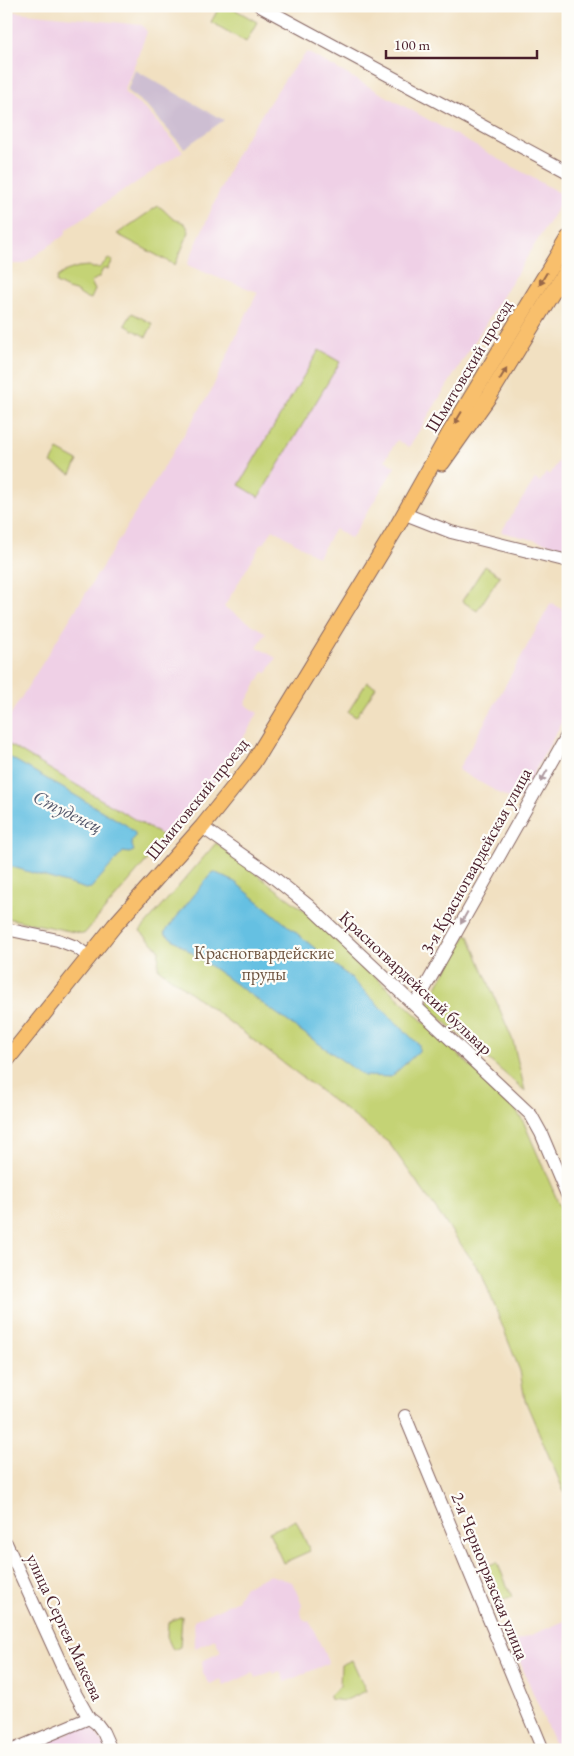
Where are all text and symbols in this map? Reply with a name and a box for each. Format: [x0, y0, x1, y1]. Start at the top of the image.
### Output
scale bar [386, 28, 538, 60]
text: 100 m [394, 35, 431, 54]
one-way arrow [538, 273, 547, 286]
street label: Шмитовский проезд [420, 295, 517, 436]
one-way arrow [498, 368, 507, 381]
one-way arrow [454, 412, 463, 425]
street label: Шмитовский проезд [140, 733, 253, 864]
street label: 3-я Красногвардейская улица [415, 763, 537, 958]
one-way arrow [540, 769, 548, 783]
water label: Студенец [29, 784, 107, 839]
street label: Красногвардейский бульвар [335, 905, 498, 1060]
one-way arrow [460, 910, 468, 925]
park label: Красногвардейские пруды [194, 941, 334, 985]
street label: 2-я Черногрязская улица [446, 1489, 535, 1664]
street label: улица Сергея Макеева [21, 1550, 110, 1705]

